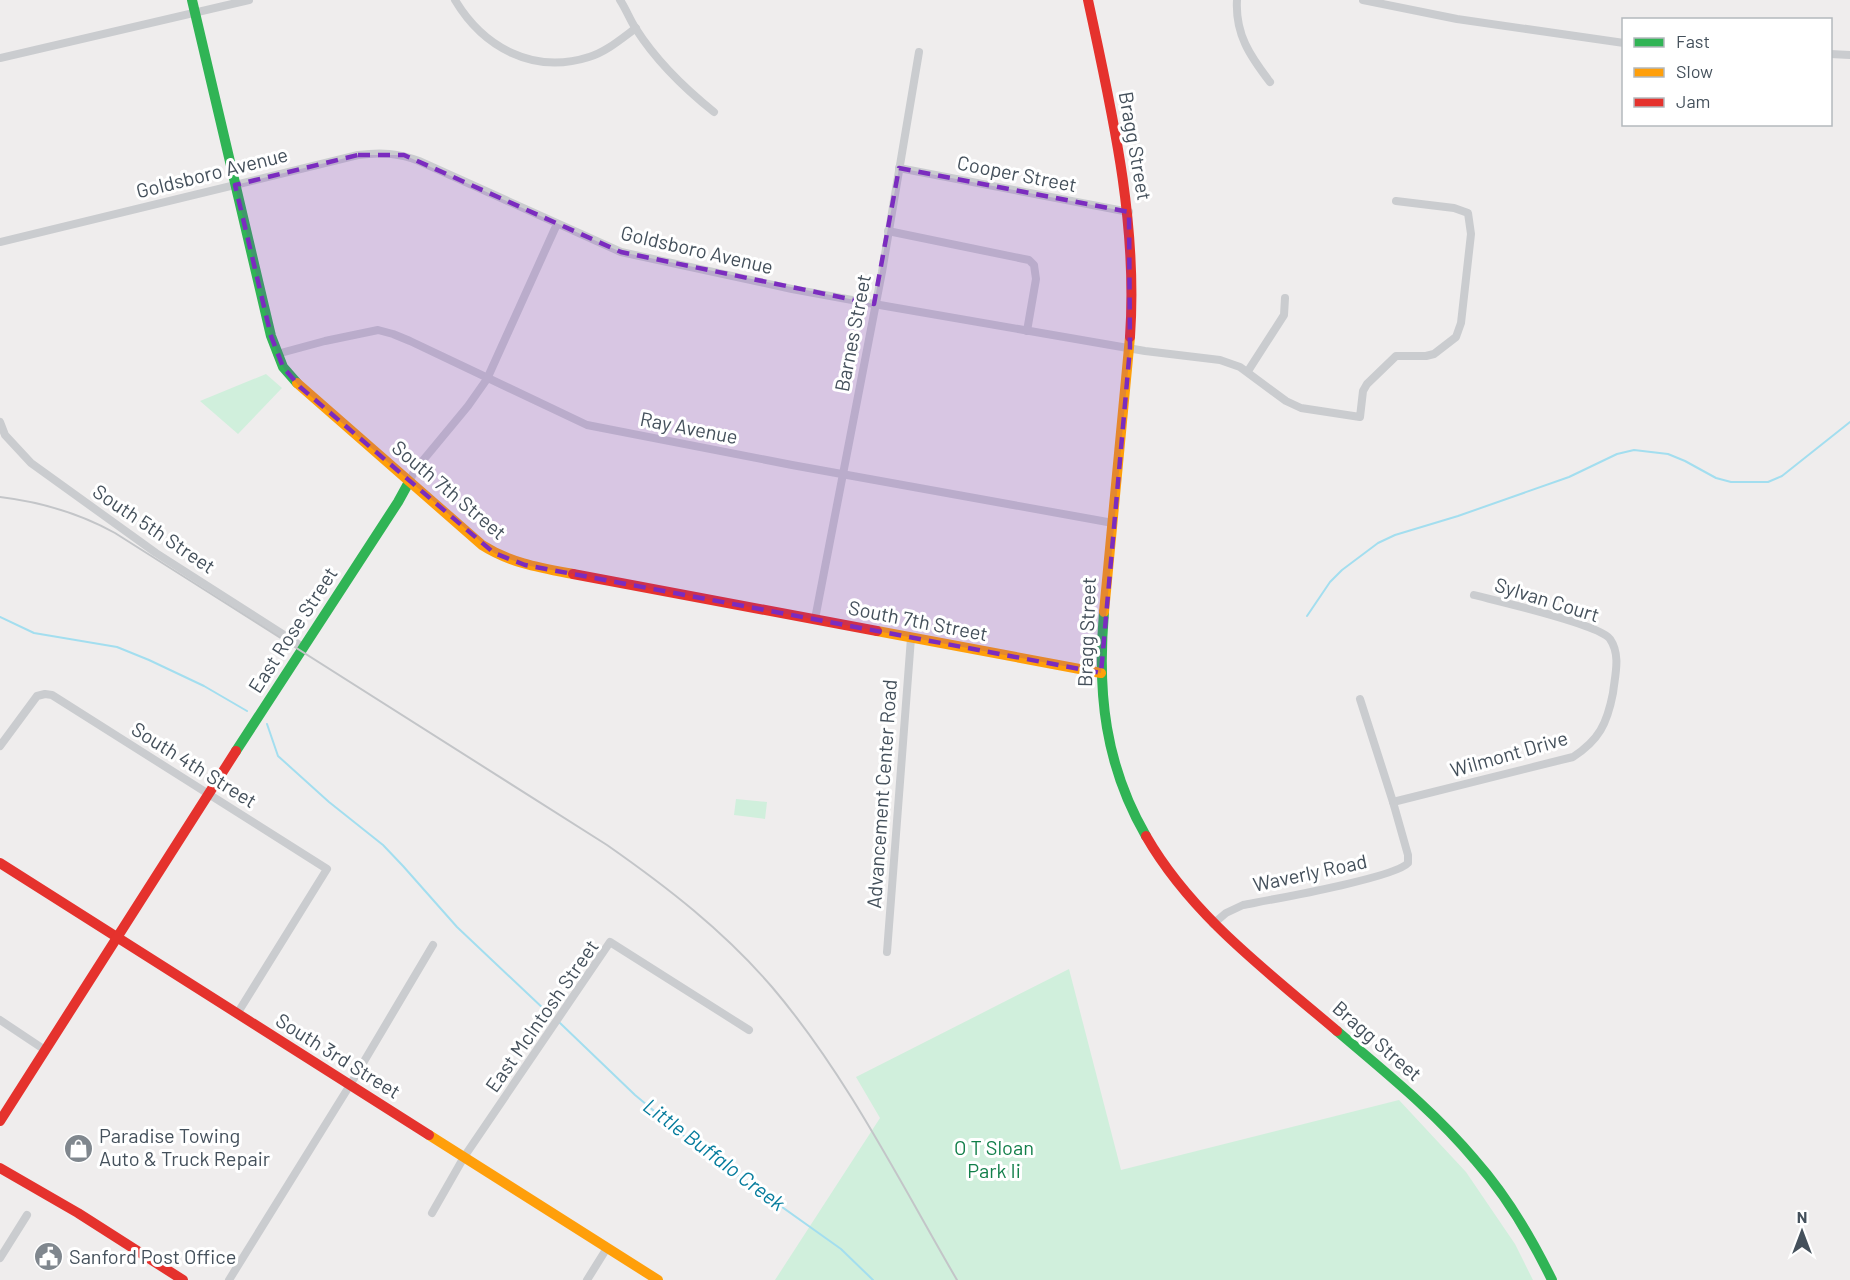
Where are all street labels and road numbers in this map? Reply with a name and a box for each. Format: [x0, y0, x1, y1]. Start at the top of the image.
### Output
street label: Bragg Street [1115, 90, 1157, 202]
street label: Goldsboro Avenue [133, 142, 290, 202]
street label: Cooper Street [955, 150, 1079, 196]
street label: Goldsboro Avenue [619, 220, 776, 278]
street label: Barnes Street [829, 272, 875, 394]
street label: Ray Avenue [638, 406, 740, 448]
street label: South 7th Street [388, 435, 512, 544]
street label: South 5th Street [89, 478, 220, 578]
street label: East Rose Street [243, 562, 342, 697]
street label: Sylvan Court [1492, 572, 1603, 626]
street label: Bragg Street [1072, 577, 1100, 687]
street label: South 7th Street [846, 595, 990, 645]
street label: Advancement Center Road [861, 678, 901, 909]
street label: South 4th Street [128, 716, 262, 812]
street label: Wilmont Drive [1447, 725, 1570, 781]
street label: Waverly Road [1251, 848, 1369, 896]
street label: East McIntosh Street [480, 935, 603, 1096]
street label: Bragg Street [1328, 995, 1427, 1085]
street label: South 3rd Street [272, 1007, 405, 1103]

